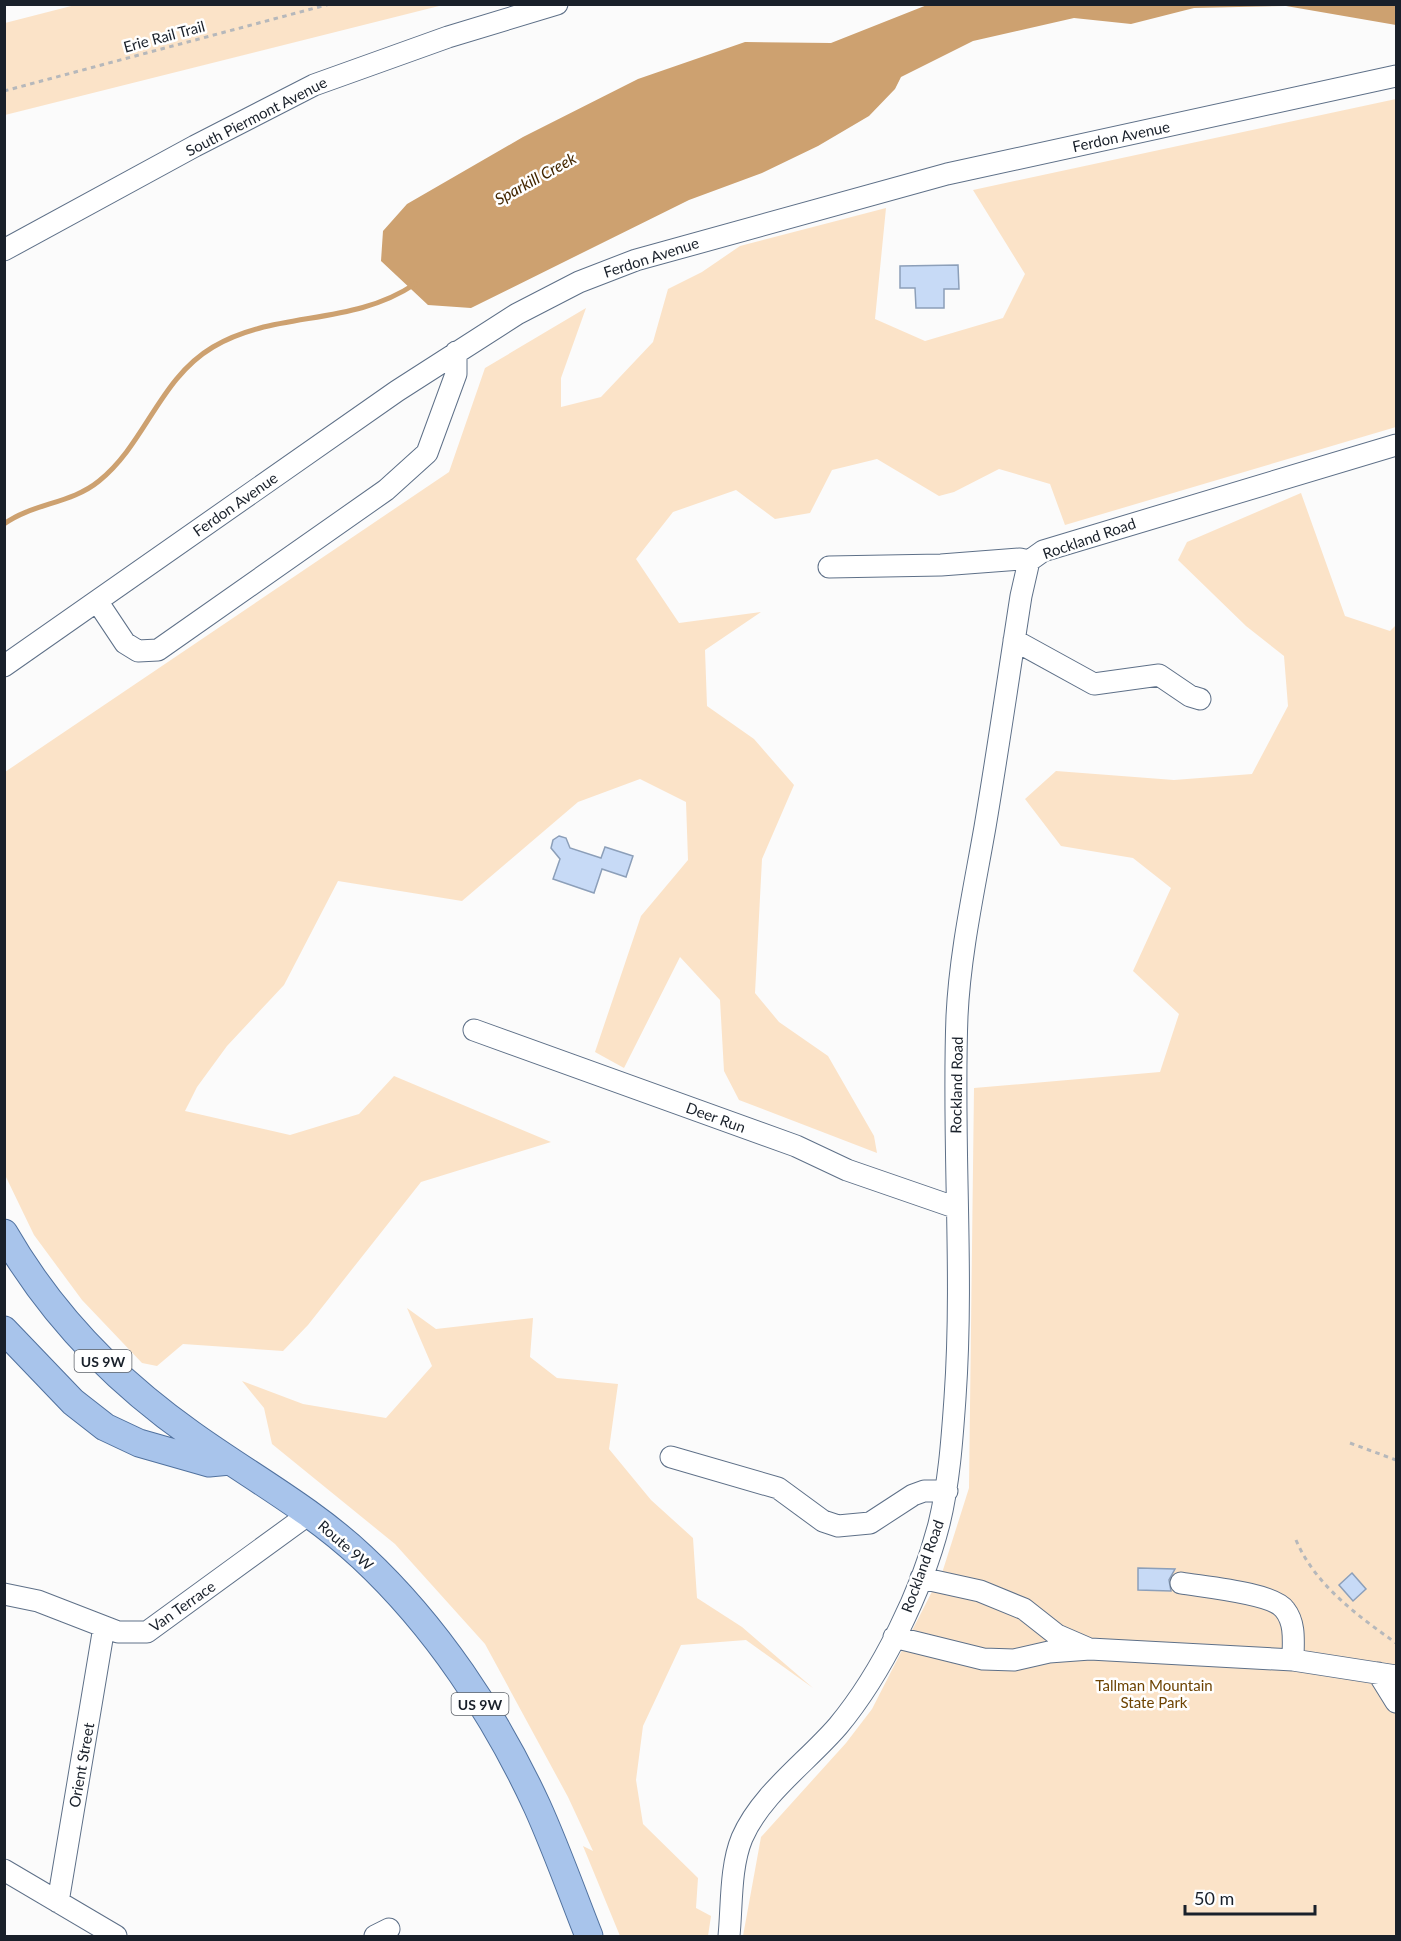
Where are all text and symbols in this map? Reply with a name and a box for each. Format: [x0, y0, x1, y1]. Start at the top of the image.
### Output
street label: Erie Rail Trail [121, 16, 207, 56]
street label: South Piermont Avenue [182, 73, 330, 159]
street label: Ferdon Avenue [1071, 117, 1171, 155]
water label: Sparkill Creek [491, 148, 579, 208]
street label: Ferdon Avenue [601, 233, 701, 281]
street label: Ferdon Avenue [189, 468, 281, 540]
street label: Rockland Road [1040, 514, 1138, 562]
street label: Rockland Road [946, 1036, 966, 1134]
street label: Deer Run [684, 1098, 748, 1136]
road number: US 9W [74, 1350, 132, 1372]
street label: Route 9W [315, 1516, 378, 1574]
street label: Rockland Road [897, 1517, 947, 1615]
street label: Van Terrace [146, 1577, 219, 1635]
park label: Tallman Mountain State Park [1095, 1676, 1213, 1711]
road number: US 9W [452, 1693, 508, 1715]
street label: Orient Street [65, 1721, 97, 1809]
scale bar [1185, 1878, 1316, 1916]
text: 50 m [1194, 1887, 1234, 1909]

